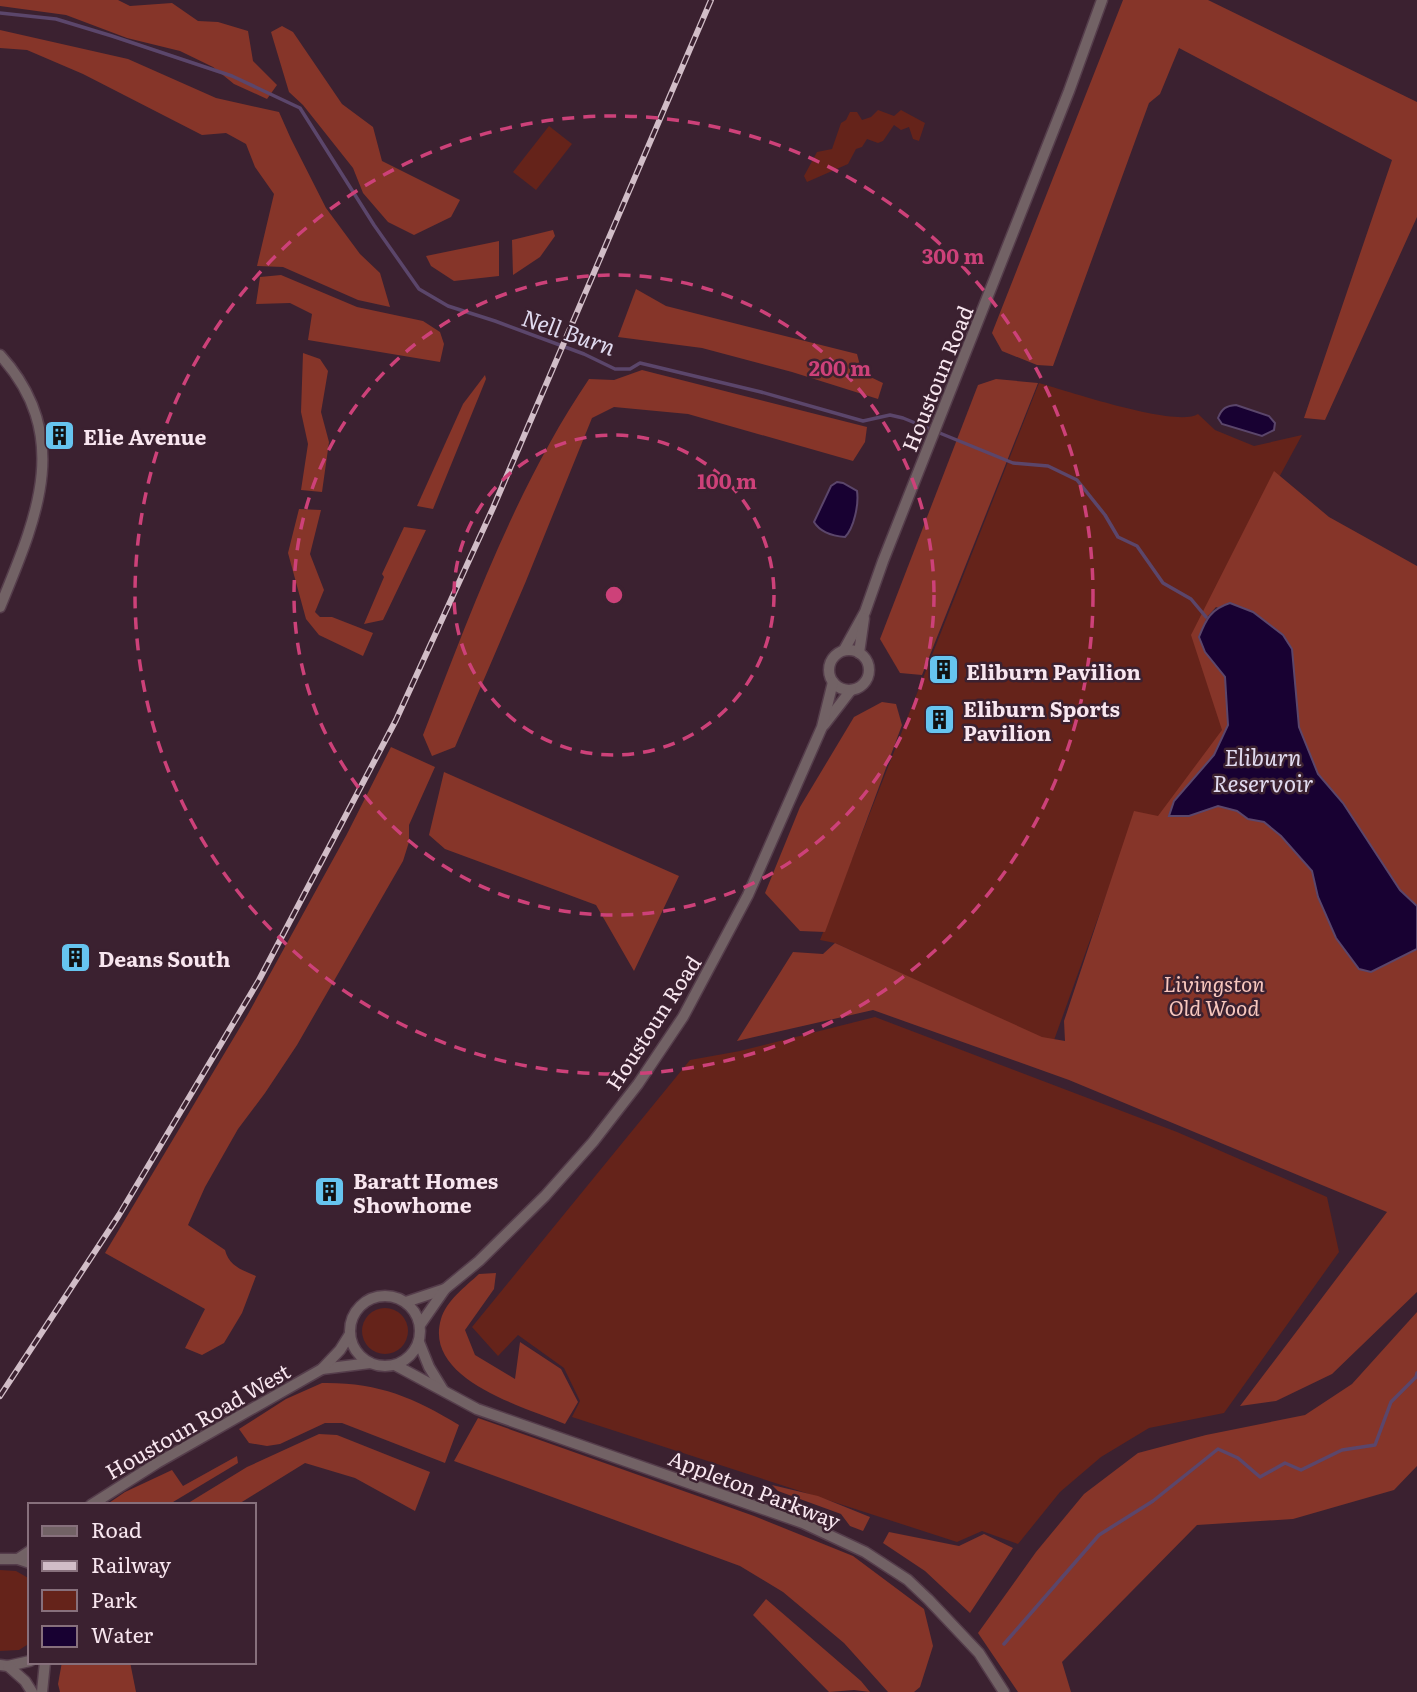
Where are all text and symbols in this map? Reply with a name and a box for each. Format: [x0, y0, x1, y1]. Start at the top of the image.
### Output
text: 300 m [922, 239, 984, 270]
water label: Nell Burn [518, 299, 621, 363]
street label: Houstoun Road [893, 300, 979, 456]
text: 200 m [809, 351, 871, 382]
building icon: Elie Avenue [43, 418, 77, 452]
place label: Elie Avenue [83, 420, 207, 451]
text: 100 m [697, 464, 757, 495]
centre of rings [602, 583, 626, 607]
building icon: Eliburn Pavilion [926, 653, 960, 687]
place label: Eliburn Pavilion [966, 655, 1141, 686]
place label: Eliburn Sports Pavilion [963, 692, 1120, 747]
building icon: Eliburn Sports Pavilion [923, 702, 957, 736]
water label: Eliburn Reservoir [1212, 739, 1314, 799]
building icon: Deans South [58, 940, 92, 974]
place label: Deans South [98, 942, 230, 973]
street label: Houstoun Road [597, 948, 707, 1096]
park label: Livingston Old Wood [1163, 967, 1265, 1022]
place label: Baratt Homes Showhome [353, 1164, 498, 1219]
building icon: Baratt Homes Showhome [313, 1174, 347, 1208]
street label: Houstoun Road West [99, 1354, 296, 1486]
street label: Appleton Parkway [664, 1441, 846, 1535]
legend [28, 1503, 256, 1664]
text: Road [91, 1513, 142, 1544]
text: Railway [91, 1548, 172, 1579]
text: Park [91, 1583, 137, 1614]
text: Water [91, 1618, 153, 1649]

